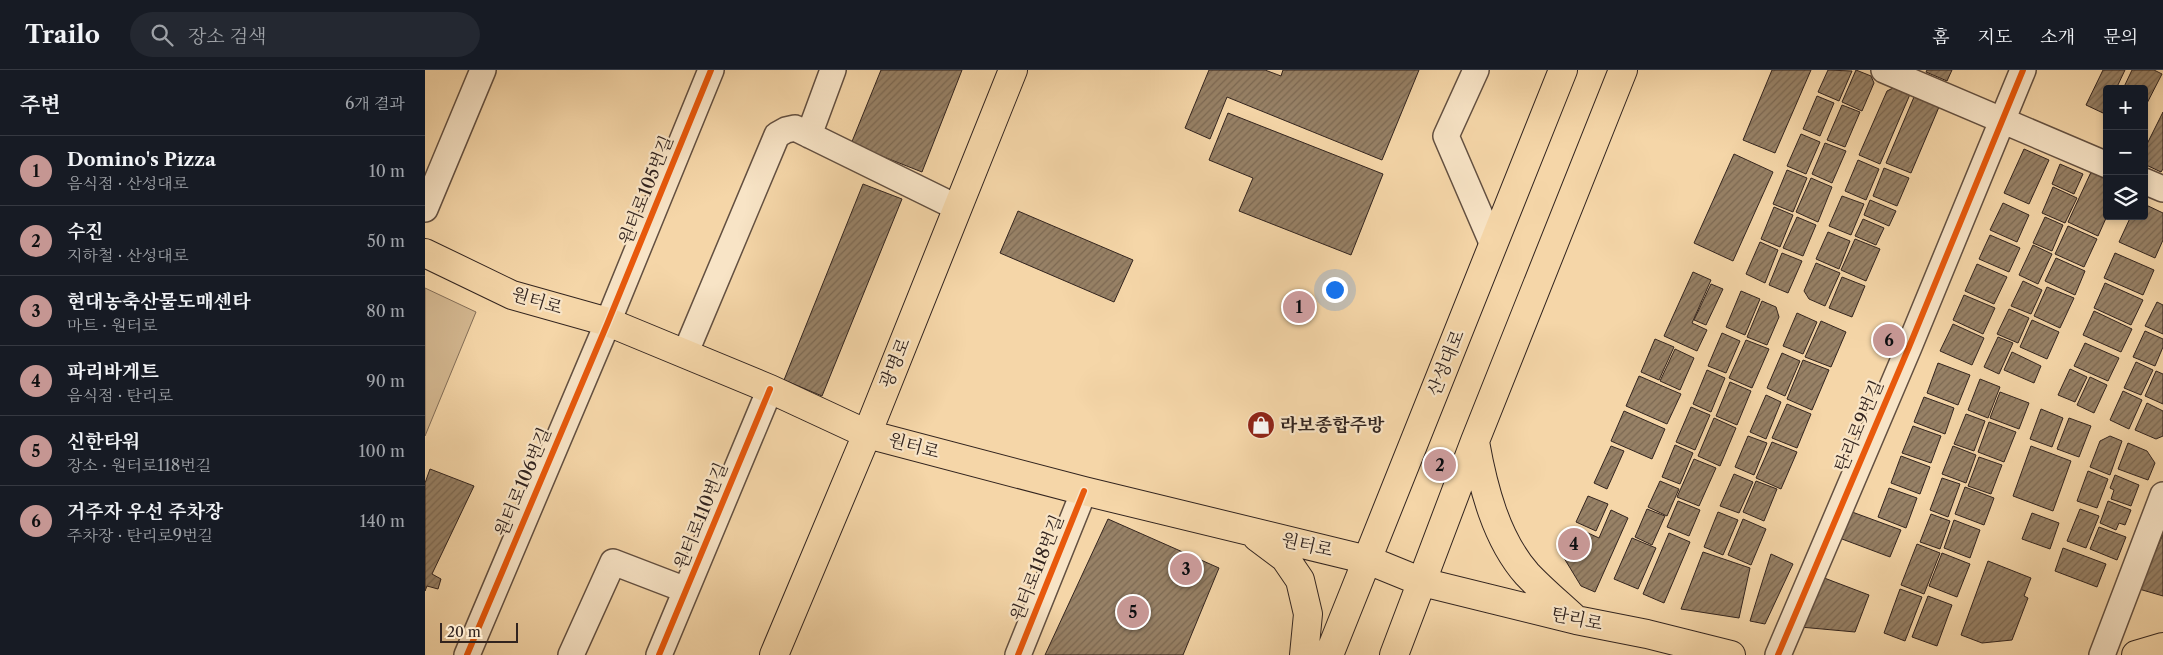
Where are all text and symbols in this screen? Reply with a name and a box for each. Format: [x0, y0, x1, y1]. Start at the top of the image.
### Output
search box [130, 12, 480, 57]
text: Trailo [25, 20, 100, 49]
icon: search [148, 21, 176, 49]
text: 장소 검색 [188, 25, 266, 48]
text: 홈 [1932, 26, 1950, 48]
text: 지도 [1978, 26, 2012, 48]
text: 소개 [2040, 26, 2075, 48]
text: 문의 [2103, 26, 2138, 48]
map controls [2103, 85, 2148, 220]
button: + [2103, 85, 2148, 130]
text: 주변 [20, 92, 61, 117]
text: 6개 결과 [345, 93, 405, 113]
button: − [2103, 130, 2148, 175]
street label: 원터로105번길 [614, 132, 678, 248]
text: Domino's Pizza [67, 148, 216, 171]
text: 1 [32, 161, 40, 181]
text: 10 m [369, 161, 405, 181]
text: 음식점 · 산성대로 [67, 173, 188, 193]
button: layers [2103, 175, 2148, 220]
text: 수진 [67, 220, 104, 243]
text: 2 [31, 231, 41, 251]
text: 50 m [367, 231, 405, 251]
text: 지하철 · 산성대로 [67, 245, 188, 265]
your location [1322, 277, 1348, 303]
street label: 원터로 [509, 283, 565, 319]
pin: 1 [1283, 288, 1315, 326]
text: 현대농축산물도매센타 [67, 290, 251, 313]
text: 3 [31, 301, 41, 321]
text: 80 m [366, 301, 405, 321]
text: 마트 · 원터로 [67, 315, 157, 335]
pin: 6 [1873, 321, 1905, 359]
street label: 산성대로 [1423, 327, 1469, 399]
street label: 광명로 [875, 335, 915, 391]
text: 파리바게트 [67, 360, 159, 383]
text: 4 [31, 371, 41, 391]
text: 90 m [366, 371, 405, 391]
street label: 탄리로9번길 [1830, 377, 1888, 475]
text: 음식점 · 탄리로 [67, 385, 173, 405]
shop icon: 라보종합주방 [1246, 410, 1276, 440]
place label: 라보종합주방 [1280, 414, 1385, 436]
street label: 원터로106번길 [490, 424, 556, 540]
street label: 원터로 [886, 429, 942, 463]
text: 신한타워 [67, 430, 140, 453]
text: 5 [32, 441, 40, 461]
text: 100 m [359, 441, 405, 461]
pin: 2 [1424, 446, 1456, 484]
text: 장소 · 원터로118번길 [67, 455, 211, 475]
street label: 원터로110번길 [670, 459, 732, 573]
text: 거주자 우선 주차장 [67, 500, 223, 523]
text: 6 [31, 511, 41, 531]
text: 140 m [360, 511, 405, 531]
street label: 원터로118번길 [1006, 512, 1068, 624]
text: 주차장 · 탄리로9번길 [67, 525, 213, 545]
pin: 4 [1558, 525, 1590, 563]
street label: 원터로 [1279, 528, 1335, 562]
pin: 3 [1170, 550, 1202, 588]
pin: 5 [1117, 593, 1149, 631]
street label: 탄리로 [1549, 603, 1605, 635]
scale bar [440, 620, 517, 643]
text: 20 m [447, 623, 481, 641]

